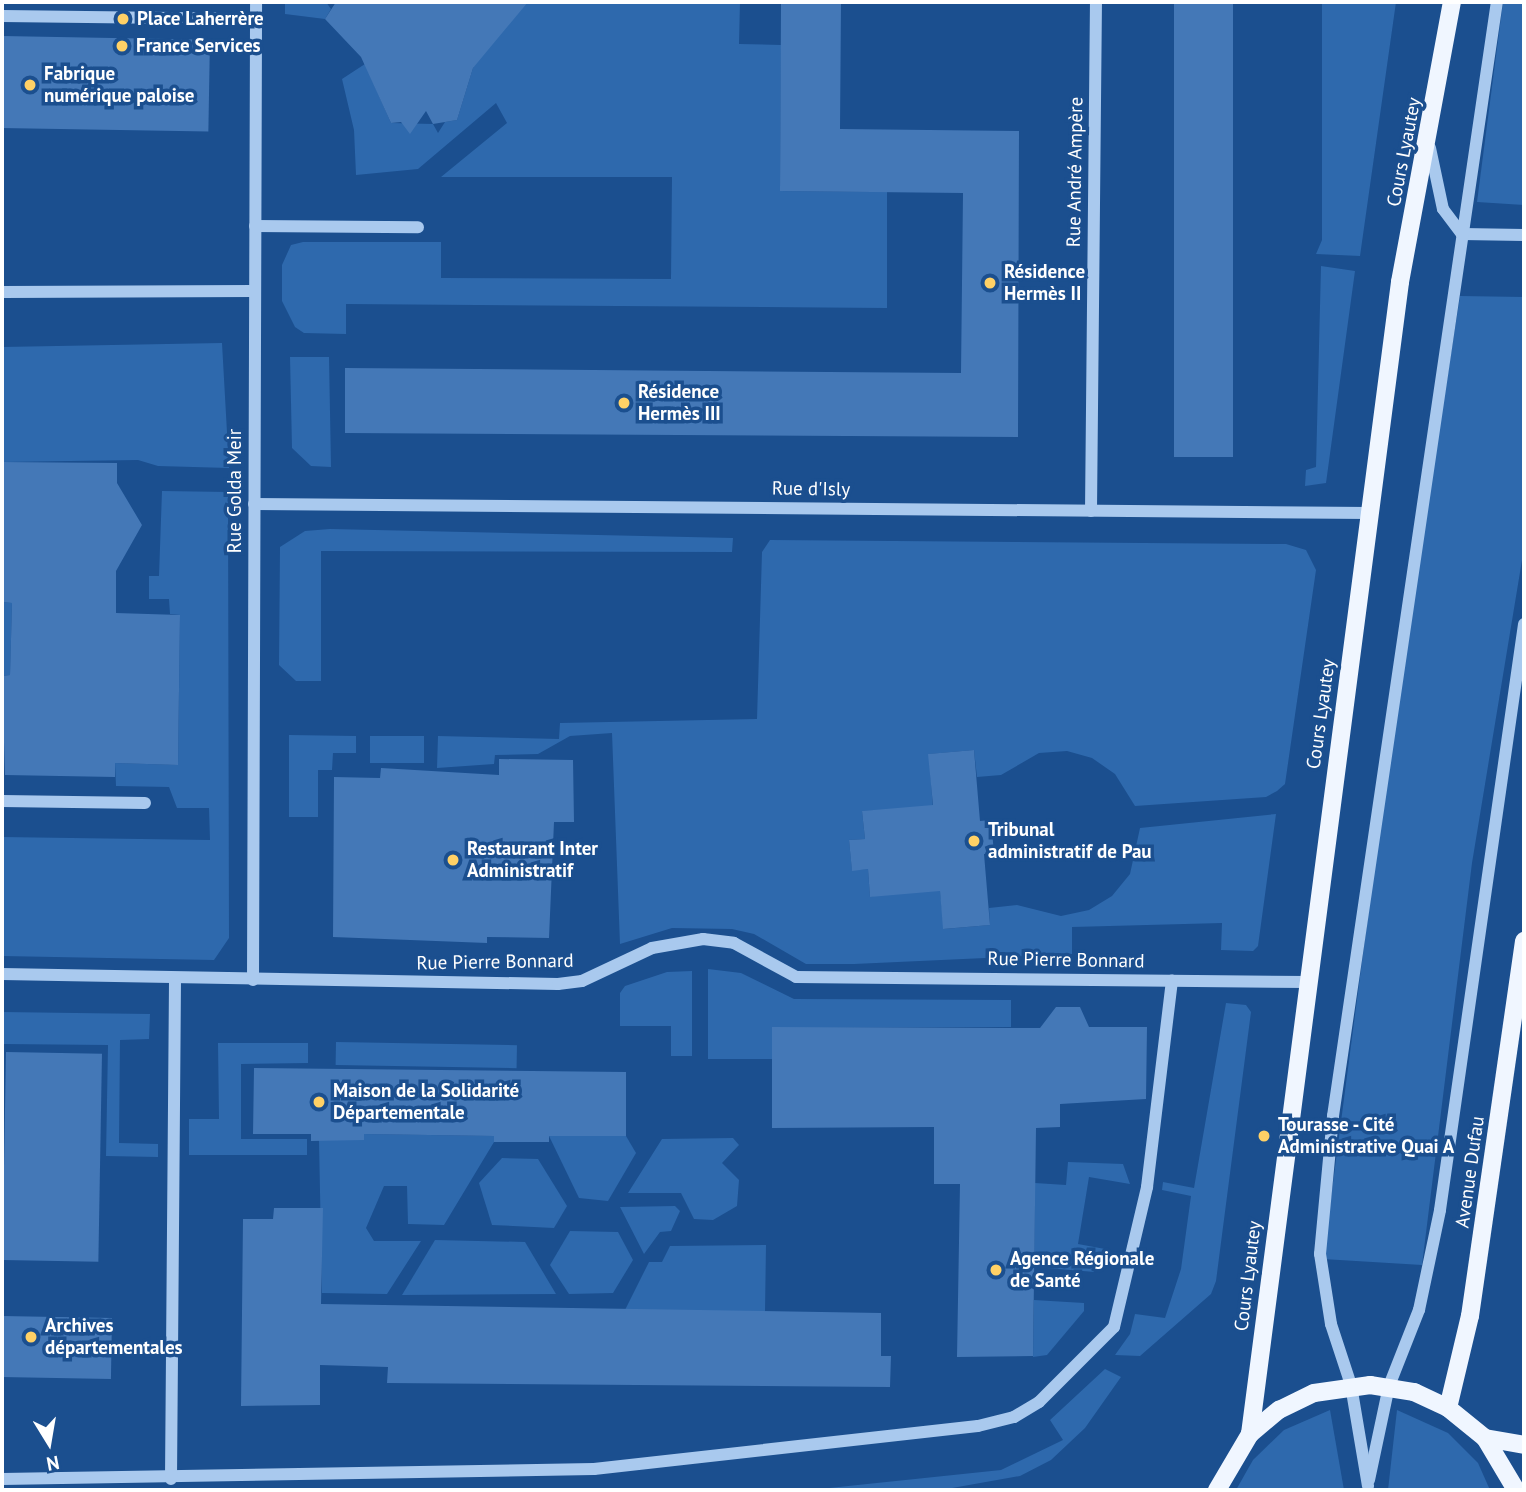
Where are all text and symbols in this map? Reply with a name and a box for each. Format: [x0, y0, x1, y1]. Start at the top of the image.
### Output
place label: Place Laherrère [137, 8, 264, 30]
marker: Place Laherrère [115, 11, 131, 27]
place label: France Services [136, 35, 261, 57]
marker: France Services [114, 38, 130, 54]
place label: Fabrique numérique paloise [44, 63, 194, 107]
marker: Fabrique numérique paloise [22, 77, 38, 93]
street label: Cours Lyautey [1382, 95, 1426, 209]
street label: Rue André Ampère [1062, 96, 1088, 248]
place label: Résidence Hermès II [1004, 261, 1085, 305]
marker: Résidence Hermès II [982, 275, 998, 291]
place label: Résidence Hermès III [638, 381, 721, 425]
marker: Résidence Hermès III [616, 395, 632, 411]
street label: Rue Golda Meir [224, 429, 246, 553]
street label: Rue d'Isly [772, 477, 850, 501]
street label: Cours Lyautey [1302, 657, 1340, 771]
place label: Tribunal administratif de Pau [988, 819, 1152, 863]
marker: Tribunal administratif de Pau [966, 833, 982, 849]
place label: Restaurant Inter Administratif [467, 838, 598, 882]
marker: Restaurant Inter Administratif [445, 852, 461, 868]
street label: Rue Pierre Bonnard [987, 947, 1145, 973]
street label: Rue Pierre Bonnard [416, 949, 574, 975]
place label: Maison de la Solidarité Départementale [333, 1080, 519, 1124]
marker: Maison de la Solidarité Départementale [311, 1094, 327, 1110]
place label: Tourasse - Cité Administrative Quai A [1278, 1114, 1455, 1158]
street label: Avenue Dufau [1451, 1115, 1489, 1229]
marker: Tourasse - Cité Administrative Quai A [1256, 1128, 1272, 1144]
street label: Cours Lyautey [1230, 1220, 1266, 1332]
place label: Agence Régionale de Santé [1010, 1248, 1154, 1292]
marker: Agence Régionale de Santé [988, 1262, 1004, 1278]
place label: Archives départementales [45, 1315, 183, 1359]
marker: Archives départementales [23, 1329, 39, 1345]
north arrow [14, 1408, 84, 1478]
text: N [45, 1451, 61, 1477]

